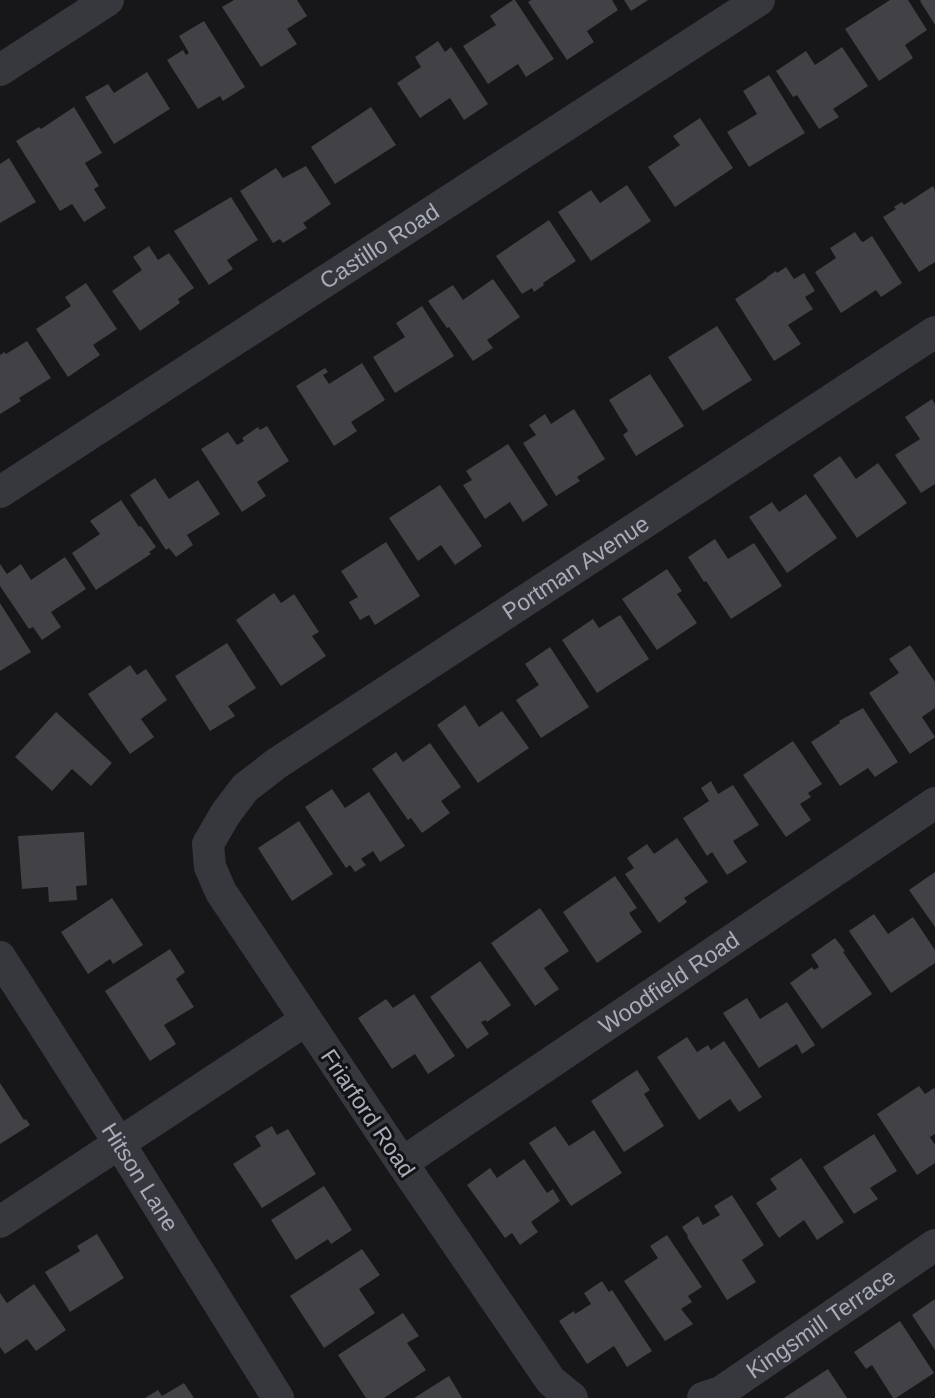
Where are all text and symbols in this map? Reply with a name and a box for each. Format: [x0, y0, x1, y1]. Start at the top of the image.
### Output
street label: Castillo Road [315, 198, 444, 294]
street label: Portman Avenue [497, 510, 654, 625]
street label: Woodfield Road [594, 926, 744, 1039]
street label: Friarford Road [316, 1044, 420, 1182]
street label: Hitson Lane [97, 1118, 184, 1236]
street label: Kingsmill Terrace [741, 1263, 900, 1384]

